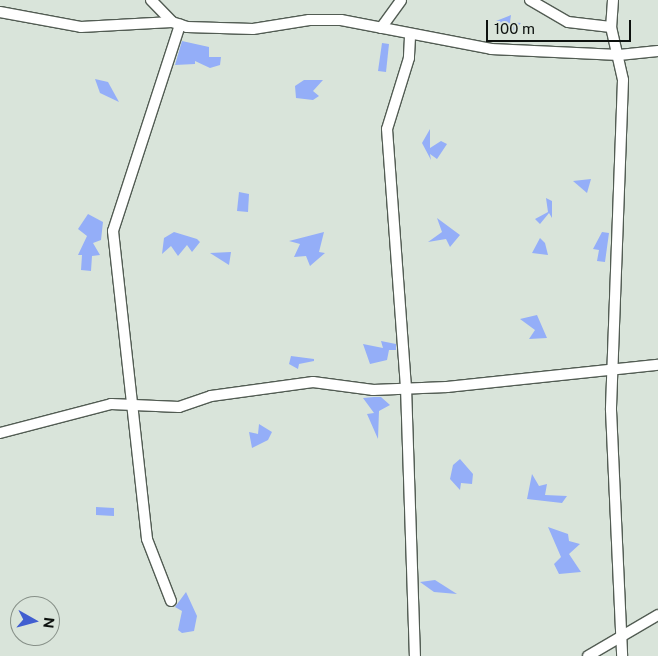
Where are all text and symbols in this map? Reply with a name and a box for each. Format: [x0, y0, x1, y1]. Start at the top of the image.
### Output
scale bar [488, 10, 633, 42]
text: 100 m [494, 20, 535, 37]
north arrow [10, 596, 60, 646]
text: N [40, 616, 58, 629]

